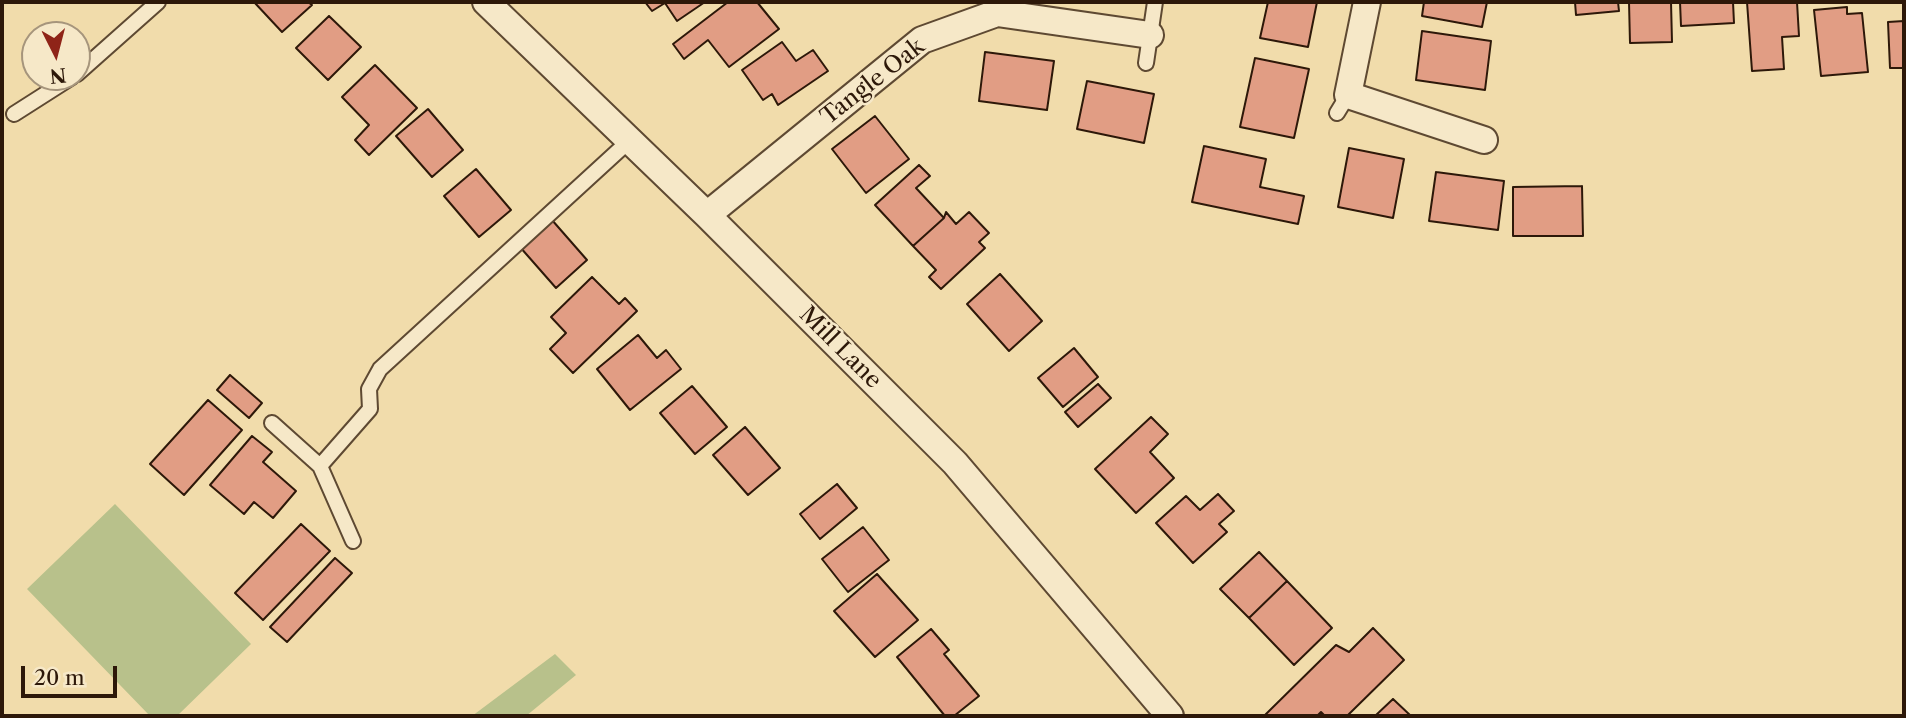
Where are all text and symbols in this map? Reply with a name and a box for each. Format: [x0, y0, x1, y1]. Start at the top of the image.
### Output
north arrow [21, 21, 91, 91]
street label: Tangle Oak [816, 33, 930, 131]
text: N [49, 63, 67, 88]
street label: Mill Lane [793, 301, 887, 395]
scale bar [24, 652, 121, 696]
text: 20 m [34, 665, 85, 690]

